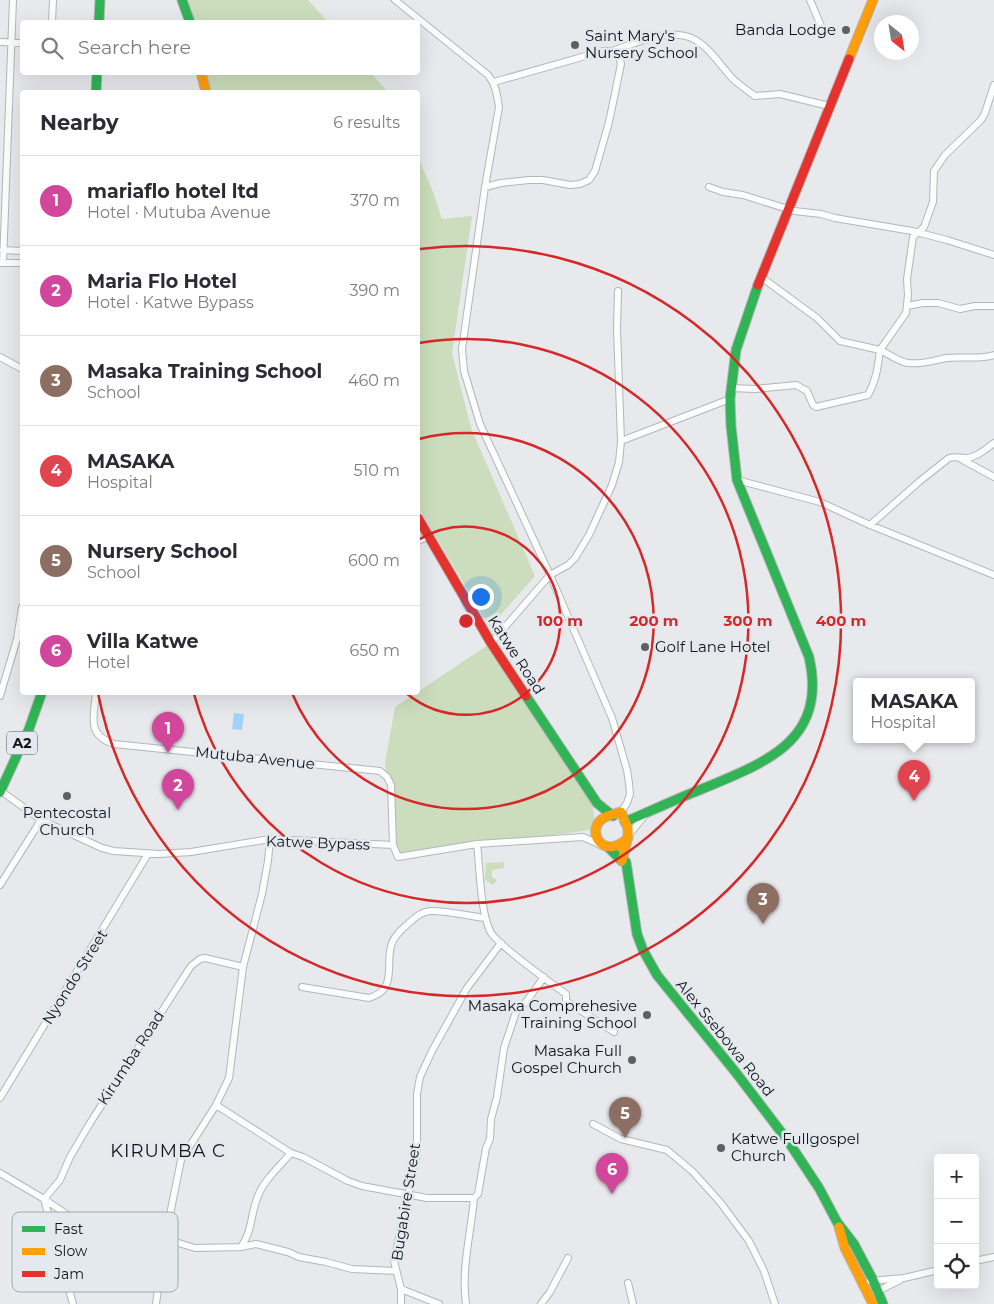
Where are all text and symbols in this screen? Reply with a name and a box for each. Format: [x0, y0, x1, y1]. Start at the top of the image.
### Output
north arrow [874, 15, 919, 60]
search box [20, 20, 420, 75]
place label: Banda Lodge [735, 20, 836, 39]
marker: Banda Lodge [840, 24, 852, 36]
place label: Saint Mary's Nursery School [585, 26, 698, 62]
icon: search [38, 34, 66, 62]
text: Search here [78, 36, 191, 59]
marker: Saint Mary's Nursery School [569, 39, 581, 51]
text: Nearby [40, 110, 119, 135]
text: 6 results [333, 113, 400, 132]
text: mariaflo hotel ltd [87, 180, 259, 203]
text: 1 [53, 191, 59, 210]
text: 370 m [350, 191, 400, 210]
text: Hotel · Mutuba Avenue [87, 203, 271, 222]
text: Maria Flo Hotel [87, 270, 237, 293]
text: 2 [51, 281, 61, 300]
text: 390 m [349, 281, 400, 300]
text: Hotel · Katwe Bypass [87, 293, 254, 312]
text: Masaka Training School [87, 360, 322, 383]
text: 3 [51, 371, 61, 390]
text: 460 m [348, 371, 400, 390]
text: School [87, 383, 141, 402]
text: MASAKA [87, 450, 174, 473]
text: 4 [50, 461, 62, 480]
text: 510 m [353, 461, 400, 480]
text: Hospital [87, 473, 153, 492]
text: Nursery School [87, 540, 238, 563]
text: 5 [51, 551, 61, 570]
text: 600 m [348, 551, 400, 570]
text: School [87, 563, 141, 582]
your location [468, 584, 494, 610]
text: 100 m [537, 611, 583, 630]
text: 200 m [629, 611, 679, 630]
text: 300 m [722, 611, 773, 630]
text: 400 m [816, 611, 866, 630]
centre of rings [457, 612, 475, 630]
street label: Katwe Road [484, 612, 549, 698]
text: Villa Katwe [87, 630, 198, 653]
place label: Golf Lane Hotel [655, 637, 770, 656]
text: 6 [51, 641, 61, 660]
text: 650 m [349, 641, 400, 660]
marker: Golf Lane Hotel [639, 641, 651, 653]
text: Hotel [87, 653, 130, 672]
popup [853, 678, 975, 743]
text: MASAKA [870, 690, 958, 713]
pin: 1 [152, 712, 184, 753]
text: Hospital [870, 713, 936, 732]
road number: A2 [7, 731, 37, 754]
street label: Mutuba Avenue [194, 742, 316, 773]
pin: 4 [898, 760, 930, 801]
pin: 2 [162, 769, 194, 810]
marker: Pentecostal Church [61, 790, 73, 802]
place label: Pentecostal Church [23, 803, 111, 839]
street label: Katwe Bypass [266, 831, 370, 854]
pin: 3 [747, 883, 779, 924]
street label: Nyondo Street [38, 926, 111, 1028]
street label: Alex Ssebowa Road [672, 975, 779, 1100]
place label: Masaka Comprehesive Training School [468, 996, 637, 1032]
street label: Kirumba Road [93, 1007, 168, 1109]
marker: Masaka Comprehesive Training School [641, 1009, 653, 1021]
place label: Masaka Full Gospel Church [511, 1041, 622, 1077]
marker: Masaka Full Gospel Church [626, 1054, 638, 1066]
pin: 5 [609, 1097, 641, 1138]
place label: Katwe Fullgospel Church [731, 1129, 860, 1165]
district label: KIRUMBA C [110, 1140, 226, 1162]
street label: Bugabire Street [387, 1142, 424, 1262]
marker: Katwe Fullgospel Church [715, 1142, 727, 1154]
pin: 6 [596, 1153, 628, 1194]
map controls [934, 1154, 979, 1289]
button: + [934, 1154, 979, 1199]
button: − [934, 1199, 979, 1244]
legend [12, 1212, 178, 1292]
text: Fast [54, 1220, 84, 1238]
text: Slow [54, 1242, 88, 1260]
button: locate [934, 1244, 979, 1289]
text: Jam [53, 1265, 84, 1283]

